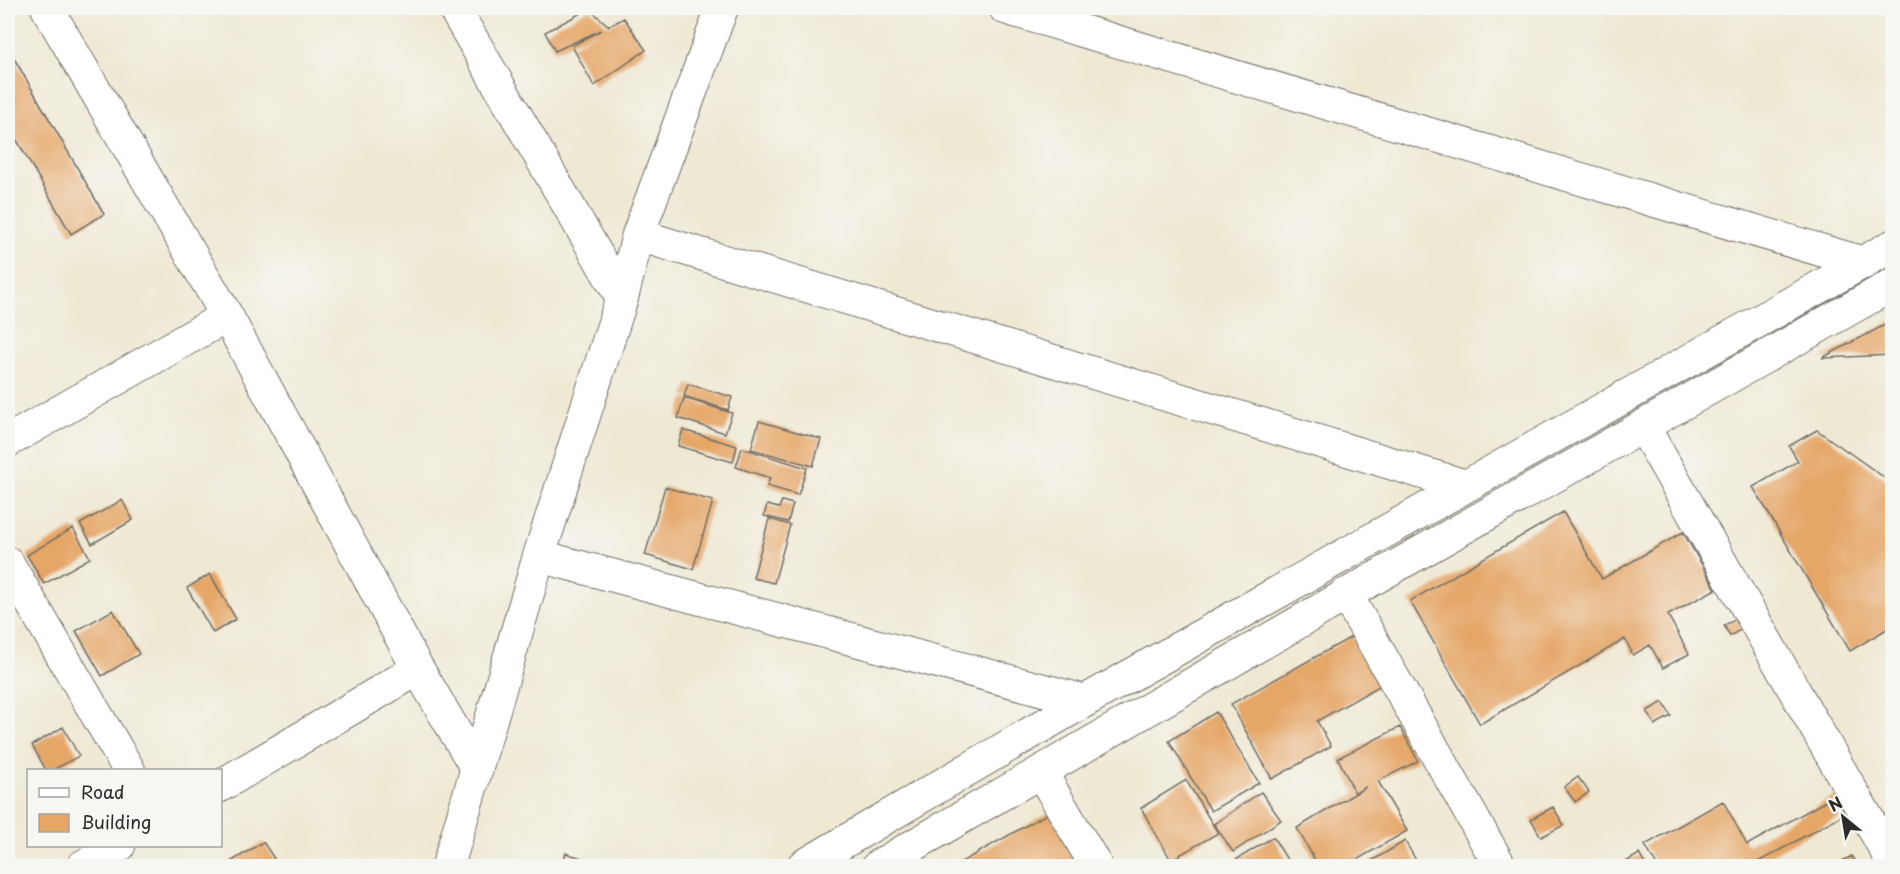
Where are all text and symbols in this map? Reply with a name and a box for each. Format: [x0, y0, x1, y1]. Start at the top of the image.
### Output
legend [27, 769, 222, 847]
text: Road [81, 778, 125, 805]
north arrow [1813, 787, 1873, 847]
text: N [1824, 790, 1846, 817]
text: Building [81, 808, 151, 835]

